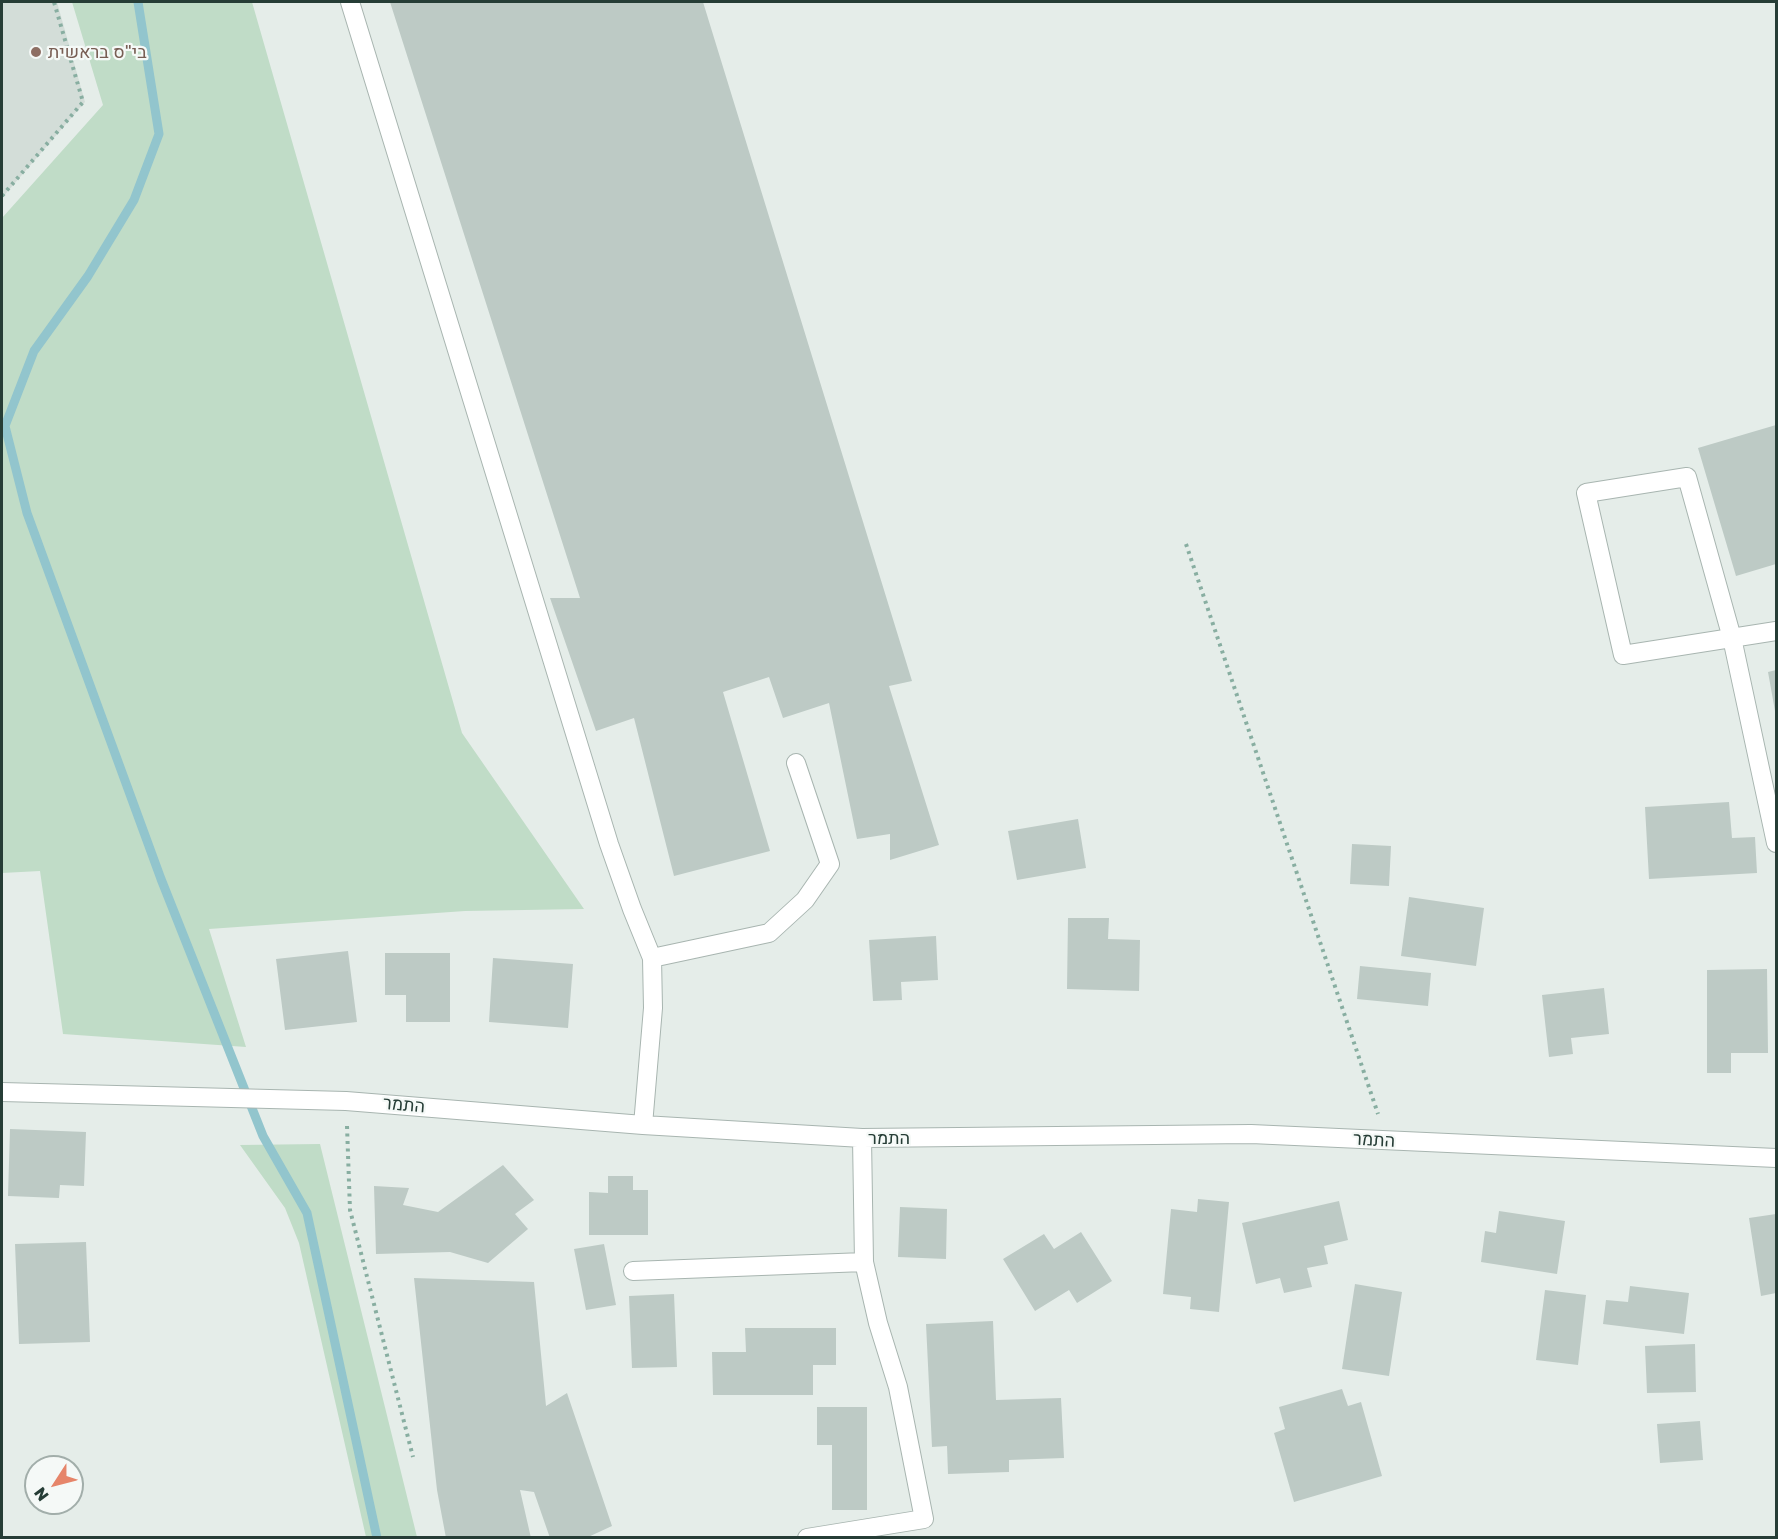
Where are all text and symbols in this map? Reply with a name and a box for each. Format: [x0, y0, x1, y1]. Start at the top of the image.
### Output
place label: בי"ס בראשית [48, 41, 147, 63]
marker: בי"ס בראשית [29, 45, 43, 59]
street label: התמר [382, 1092, 426, 1118]
street label: התמר [868, 1127, 910, 1149]
street label: התמר [1352, 1128, 1396, 1152]
north arrow [24, 1455, 84, 1515]
text: N [29, 1484, 53, 1505]

